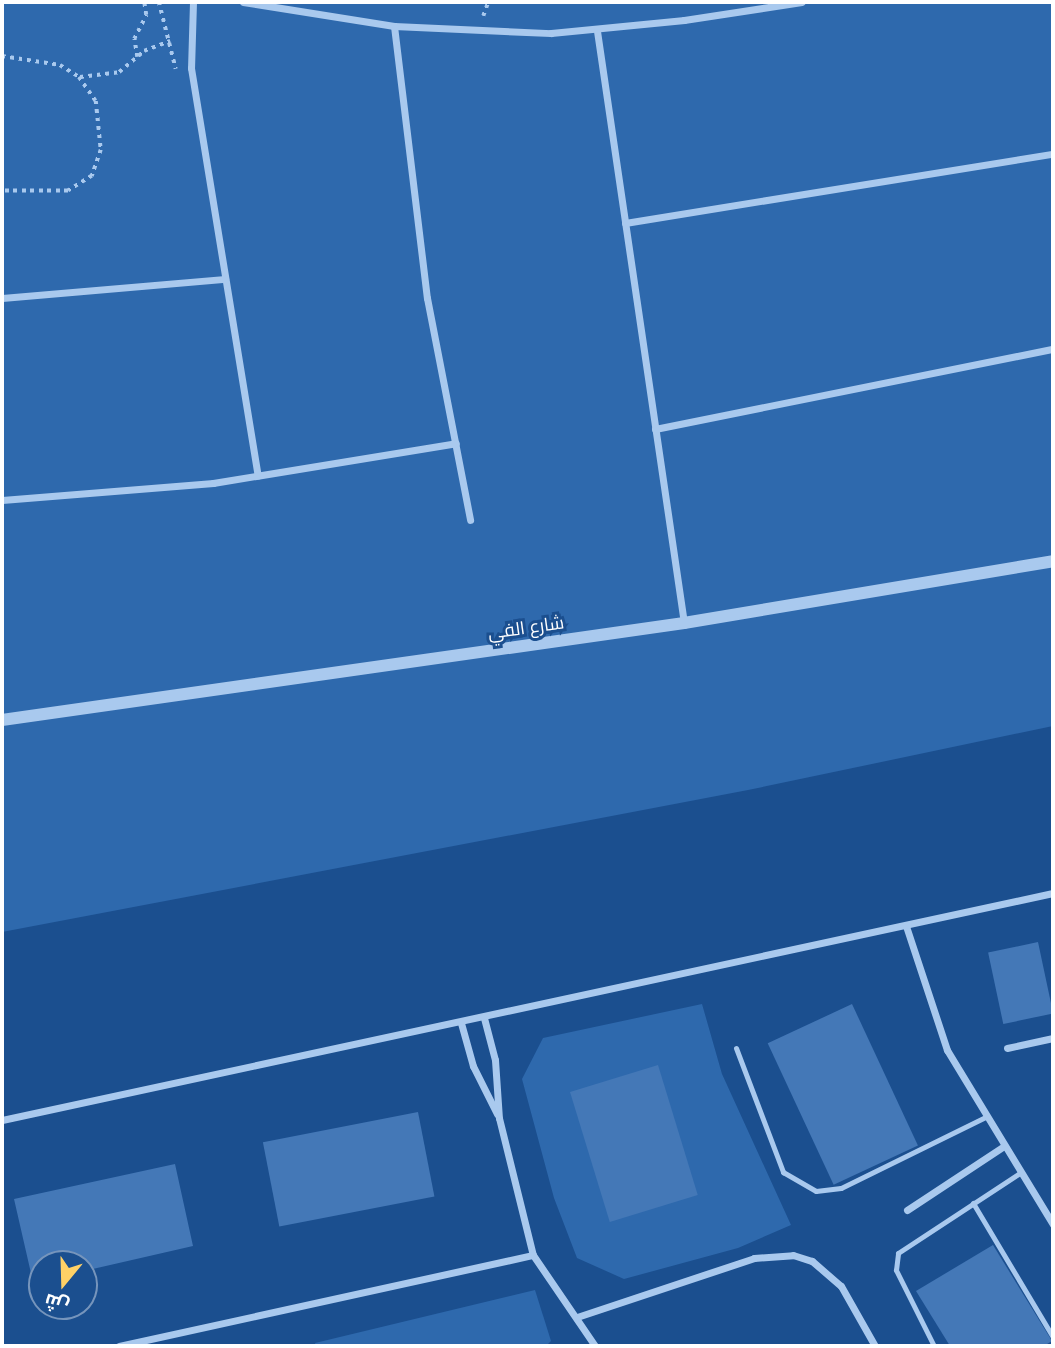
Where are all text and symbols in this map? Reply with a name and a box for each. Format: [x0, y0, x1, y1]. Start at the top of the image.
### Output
street label: شارع الفي [486, 612, 566, 644]
north arrow [28, 1250, 98, 1320]
text: ش [42, 1289, 72, 1317]

